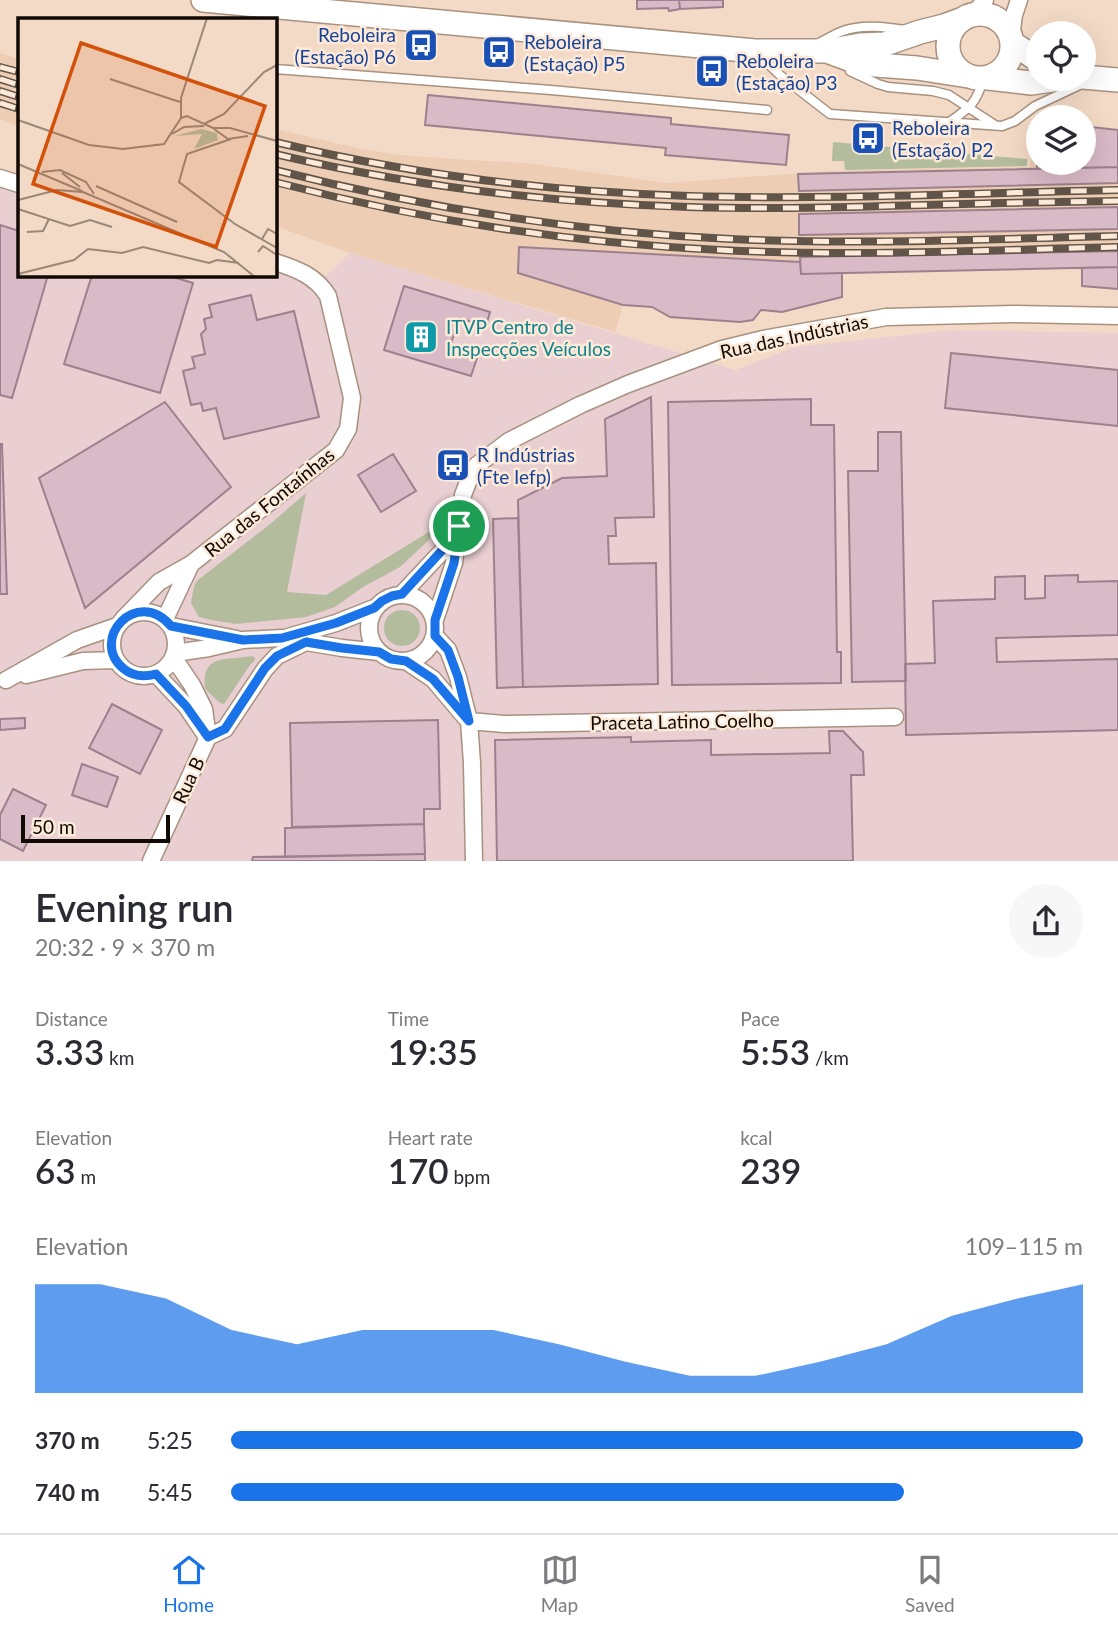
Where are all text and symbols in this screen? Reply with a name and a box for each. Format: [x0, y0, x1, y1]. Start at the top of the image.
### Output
inset map [18, 18, 276, 276]
map controls [1026, 21, 1096, 175]
button: locate [1026, 21, 1096, 91]
place label: Reboleira (Estação) P6 [295, 23, 396, 68]
bus stop icon: Reboleira (Estação) P6 [402, 26, 440, 64]
place label: Reboleira (Estação) P5 [524, 30, 625, 75]
bus stop icon: Reboleira (Estação) P5 [480, 33, 518, 71]
place label: Reboleira (Estação) P3 [736, 49, 837, 94]
bus stop icon: Reboleira (Estação) P3 [693, 52, 731, 90]
button: layers [1026, 105, 1096, 175]
place label: Reboleira (Estação) P2 [892, 116, 993, 161]
bus stop icon: Reboleira (Estação) P2 [849, 119, 887, 157]
street label: Rua das Indústrias [718, 309, 870, 363]
place label: ITVP Centro de Inspecções Veículos [446, 315, 611, 360]
building icon: ITVP Centro de Inspecções Veículos [402, 318, 440, 356]
street label: Rua das Fontaínhas [199, 443, 339, 561]
place label: R Indústrias (Fte Iefp) [477, 443, 575, 488]
bus stop icon: R Indústrias (Fte Iefp) [434, 446, 472, 484]
pin [429, 496, 489, 556]
icon: arrive [440, 507, 478, 545]
street label: Praceta Latino Coelho [590, 708, 774, 734]
street label: Rua B [167, 753, 209, 807]
scale bar [21, 812, 170, 844]
text: 50 m [32, 815, 75, 838]
text: Evening run [35, 884, 234, 930]
button: share [1009, 884, 1083, 958]
text: 20:32 · 9 × 370 m [35, 933, 215, 961]
text: Distance [35, 1007, 108, 1030]
text: Time [388, 1007, 429, 1030]
text: Pace [740, 1007, 780, 1030]
text: 3.33 [35, 1030, 104, 1072]
text: 19:35 [388, 1030, 478, 1072]
text: 5:53 [740, 1030, 810, 1072]
text: km [104, 1046, 134, 1069]
text: /km [810, 1046, 849, 1069]
text: Elevation [35, 1126, 112, 1149]
text: Heart rate [388, 1126, 473, 1149]
text: kcal [740, 1126, 772, 1149]
text: 63 [35, 1149, 76, 1191]
text: 170 [388, 1149, 449, 1191]
text: 239 [740, 1149, 801, 1191]
text: m [76, 1165, 96, 1188]
text: bpm [449, 1165, 490, 1188]
text: Elevation [35, 1232, 128, 1260]
text: 109–115 m [965, 1232, 1083, 1260]
text: 370 m [35, 1426, 100, 1454]
text: 5:25 [147, 1426, 193, 1454]
text: 740 m [35, 1478, 100, 1506]
text: 5:45 [147, 1478, 193, 1506]
tab: Home [163, 1551, 214, 1616]
tab: Map [541, 1551, 579, 1616]
tab: Saved [905, 1551, 955, 1616]

